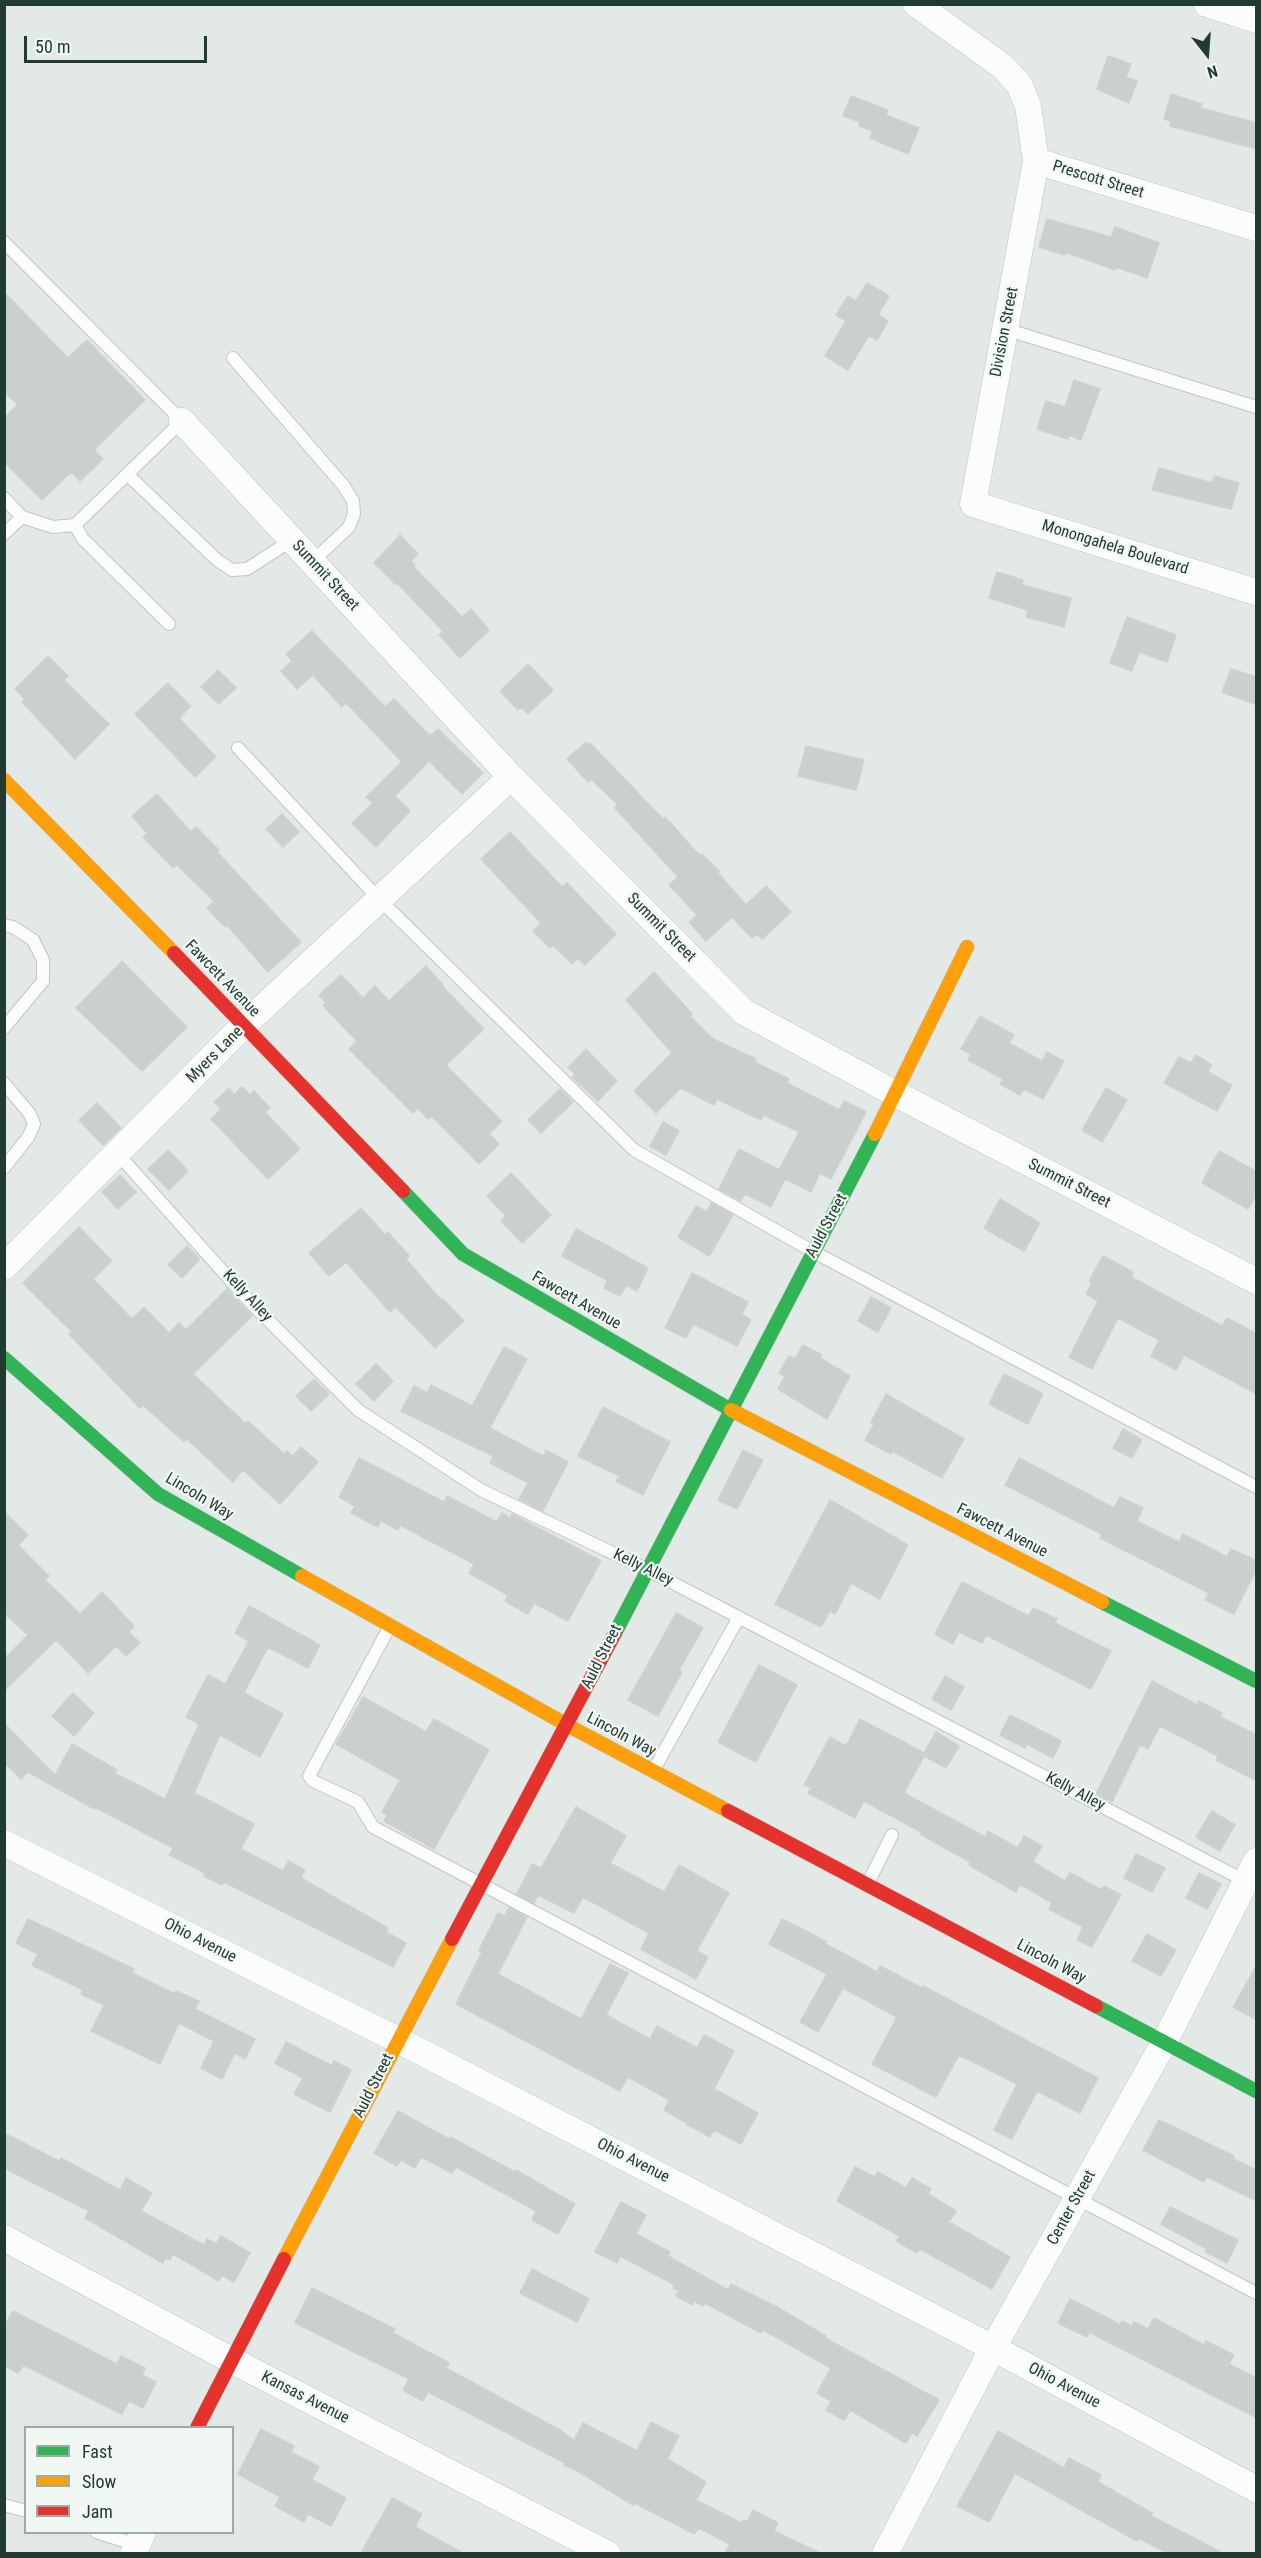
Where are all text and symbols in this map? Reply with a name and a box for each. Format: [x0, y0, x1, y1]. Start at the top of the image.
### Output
scale bar [27, 24, 210, 62]
north arrow [1177, 24, 1237, 84]
text: 50 m [35, 36, 70, 57]
text: N [1205, 61, 1220, 82]
street label: Prescott Street [1050, 157, 1146, 203]
street label: Division Street [987, 285, 1023, 379]
street label: Monongahela Boulevard [1039, 517, 1191, 579]
street label: Summit Street [287, 537, 363, 615]
street label: Summit Street [622, 889, 700, 967]
street label: Fawcett Avenue [181, 937, 263, 1021]
street label: Myers Lane [183, 1023, 247, 1087]
street label: Summit Street [1025, 1155, 1113, 1213]
street label: Auld Street [802, 1191, 852, 1261]
street label: Kelly Alley [218, 1266, 276, 1326]
street label: Fawcett Avenue [528, 1268, 624, 1334]
street label: Lincoln Way [162, 1469, 236, 1525]
street label: Fawcett Avenue [953, 1500, 1051, 1562]
street label: Kelly Alley [610, 1545, 676, 1591]
street label: Auld Street [578, 1622, 626, 1692]
street label: Lincoln Way [583, 1709, 659, 1761]
street label: Kelly Alley [1042, 1768, 1108, 1816]
street label: Ohio Avenue [161, 1915, 239, 1967]
street label: Lincoln Way [1013, 1936, 1089, 1988]
street label: Auld Street [350, 2051, 398, 2121]
street label: Ohio Avenue [594, 2135, 672, 2187]
street label: Center Street [1044, 2167, 1100, 2249]
street label: Ohio Avenue [1025, 2359, 1103, 2413]
street label: Kansas Avenue [258, 2368, 352, 2428]
legend [24, 2426, 234, 2534]
text: Fast [82, 2441, 113, 2462]
text: Slow [82, 2471, 116, 2492]
text: Jam [82, 2501, 113, 2522]

